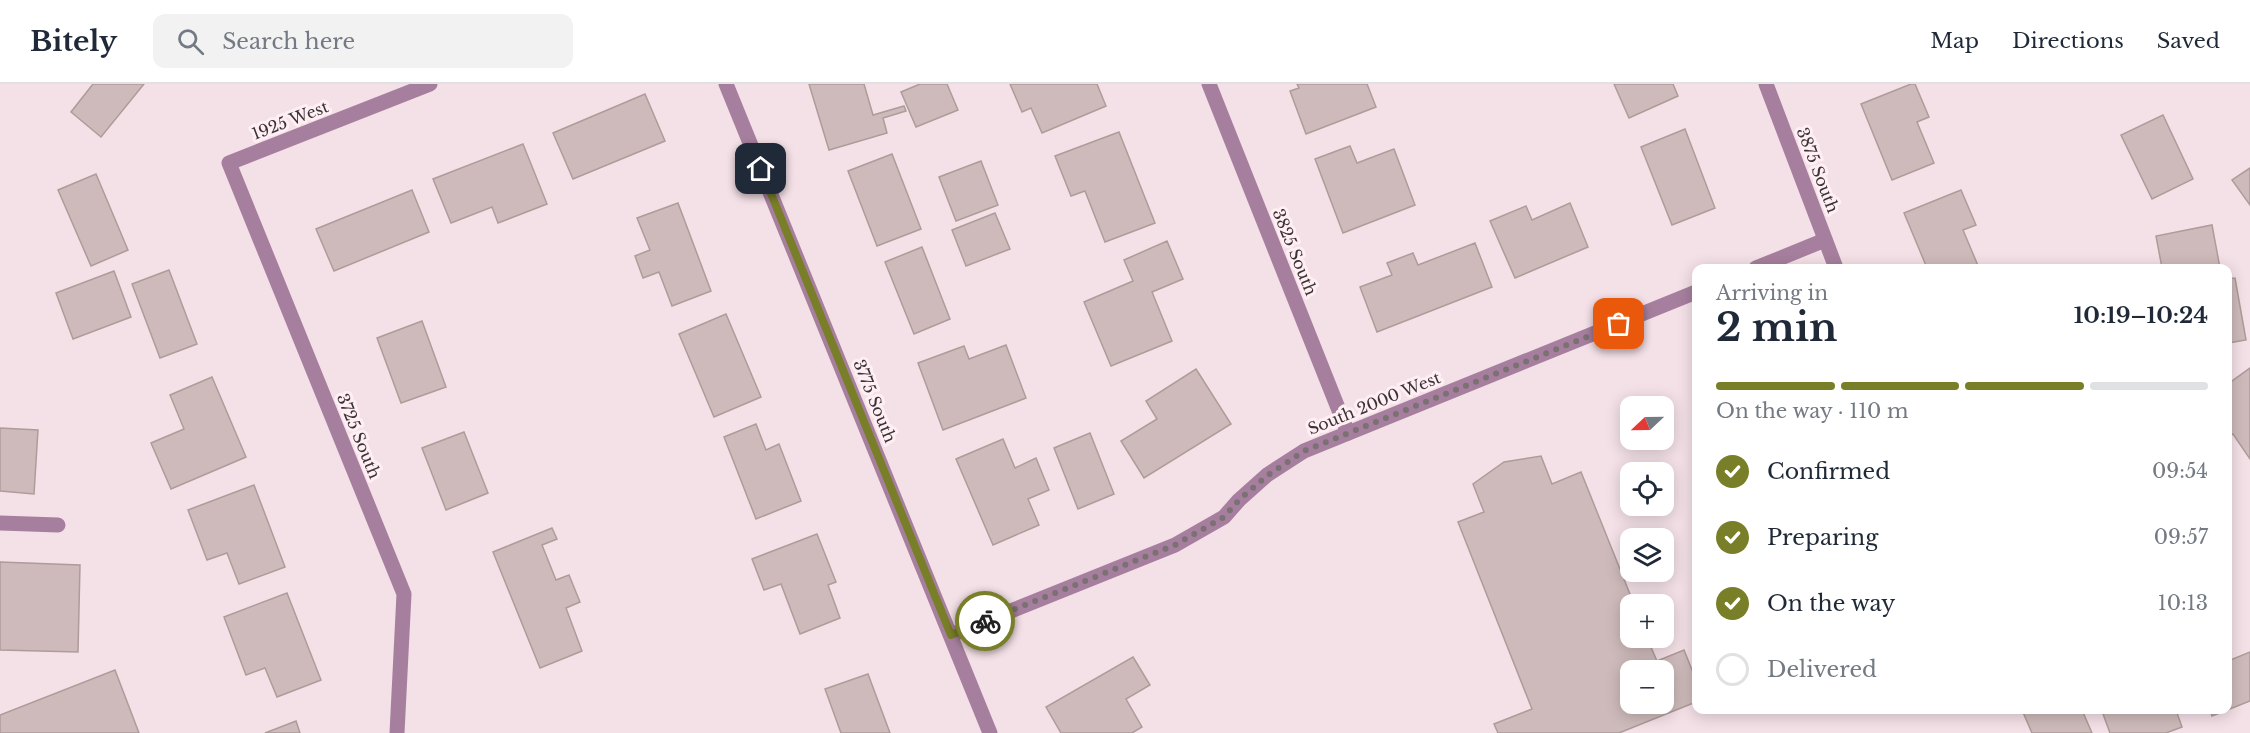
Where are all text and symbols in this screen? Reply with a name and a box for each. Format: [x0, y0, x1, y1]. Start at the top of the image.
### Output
search box [153, 14, 573, 68]
text: Bitely [30, 24, 117, 59]
icon: search [174, 25, 207, 58]
text: Search here [222, 28, 355, 55]
text: Map [1930, 28, 1979, 54]
text: Directions [2012, 28, 2124, 54]
text: Saved [2157, 28, 2220, 54]
street label: 1925 West [249, 96, 331, 144]
street label: 3875 South [1793, 125, 1843, 215]
pin [735, 143, 786, 194]
icon: home [744, 152, 777, 185]
street label: 3825 South [1269, 206, 1321, 298]
text: Arriving in [1716, 281, 1828, 305]
pin [1593, 298, 1644, 349]
text: 10:19–10:24 [2074, 302, 2208, 329]
text: 2 min [1716, 303, 1837, 352]
icon: bag [1602, 307, 1635, 340]
street label: 3775 South [849, 356, 901, 446]
street label: South 2000 West [1305, 367, 1443, 439]
street label: 3725 South [333, 391, 385, 481]
north arrow [1620, 396, 1674, 450]
map controls [1620, 396, 1674, 714]
text: On the way · 110 m [1716, 399, 1909, 423]
icon: check [1716, 455, 1749, 488]
text: Confirmed [1767, 458, 1890, 485]
text: 09:54 [2152, 459, 2208, 483]
button: locate [1620, 462, 1674, 516]
icon: check [1716, 521, 1749, 554]
text: Preparing [1767, 524, 1878, 551]
text: 09:57 [2154, 525, 2208, 549]
button: layers [1620, 528, 1674, 582]
icon: check [1716, 587, 1749, 620]
text: On the way [1767, 590, 1895, 617]
courier [955, 591, 1015, 651]
text: 10:13 [2158, 591, 2208, 615]
button: + [1620, 594, 1674, 648]
icon: bike [969, 605, 1002, 638]
text: Delivered [1767, 656, 1877, 683]
button: − [1620, 660, 1674, 714]

